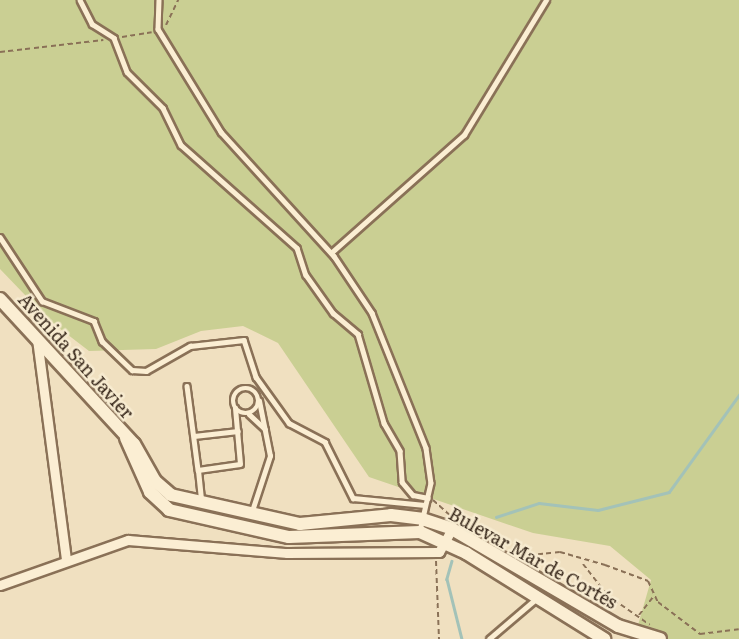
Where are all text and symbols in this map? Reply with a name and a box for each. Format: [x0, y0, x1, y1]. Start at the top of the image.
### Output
street label: Avenida San Javier [14, 289, 138, 423]
street label: Bulevar Mar de Cortés [445, 503, 621, 613]

